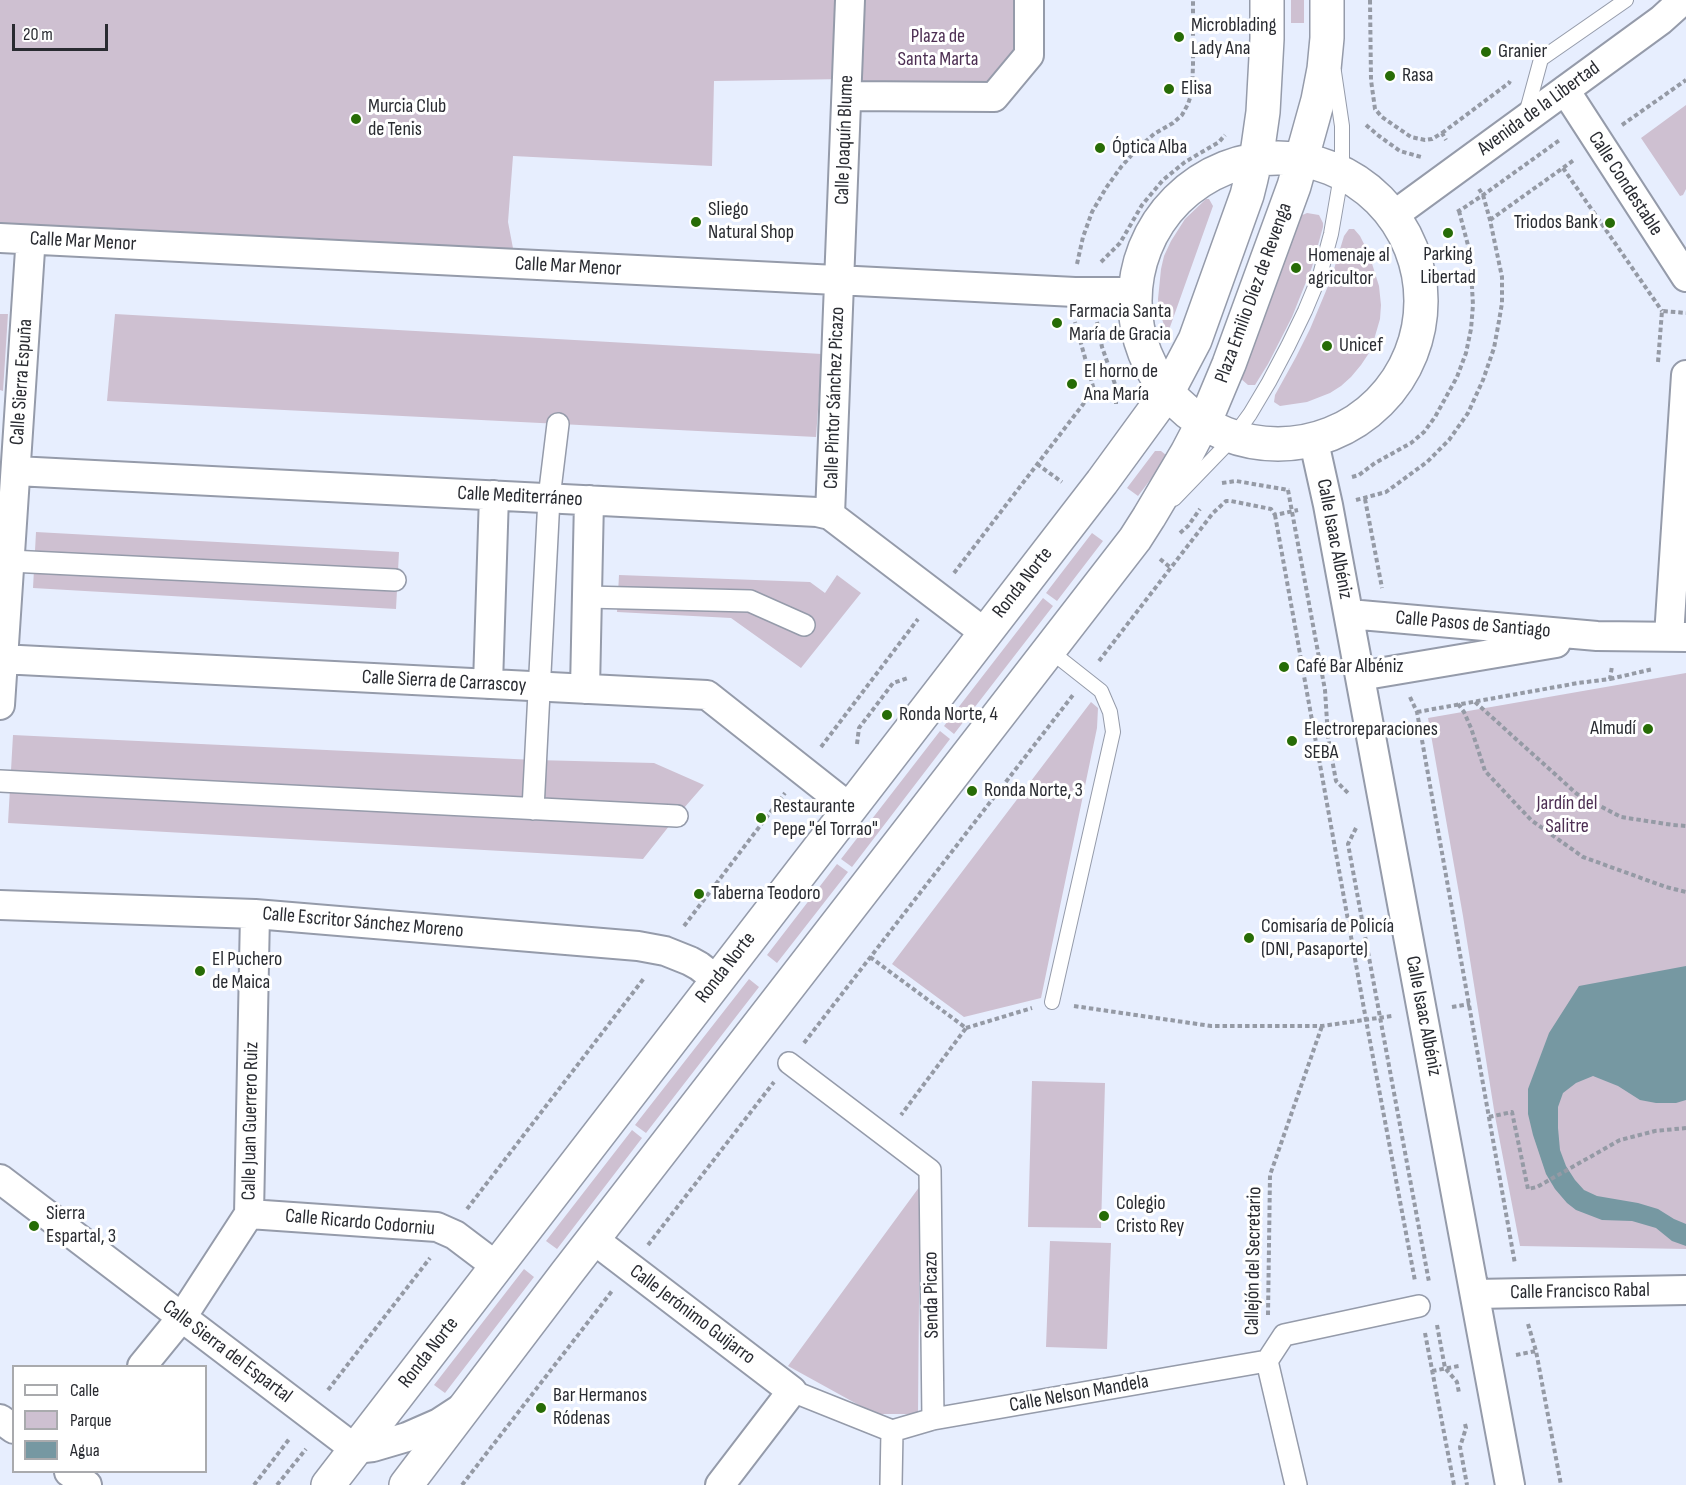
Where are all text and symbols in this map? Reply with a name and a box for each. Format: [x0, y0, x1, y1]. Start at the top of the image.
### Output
scale bar [15, 12, 111, 50]
place label: Microblading Lady Ana [1191, 14, 1276, 61]
text: 20 m [23, 24, 53, 45]
park label: Plaza de Santa Marta [897, 25, 979, 72]
marker: Microblading Lady Ana [1172, 30, 1186, 44]
place label: Granier [1498, 40, 1547, 64]
marker: Granier [1479, 45, 1493, 59]
street label: Avenida de la Libertad [1473, 57, 1605, 161]
place label: Rasa [1402, 64, 1433, 88]
marker: Rasa [1383, 69, 1397, 83]
street label: Calle Joaquín Blume [831, 75, 859, 205]
place label: Elisa [1181, 77, 1212, 101]
marker: Elisa [1162, 82, 1176, 96]
place label: Murcia Club de Tenis [368, 95, 446, 142]
marker: Murcia Club de Tenis [349, 112, 363, 126]
street label: Calle Condestable [1582, 127, 1668, 241]
place label: Óptica Alba [1112, 136, 1187, 160]
marker: Óptica Alba [1093, 141, 1107, 155]
place label: Sliego Natural Shop [708, 198, 794, 245]
street label: Plaza Emilio Díez de Revenga [1210, 200, 1298, 386]
place label: Triodos Bank [1514, 211, 1598, 235]
marker: Sliego Natural Shop [689, 215, 703, 229]
marker: Triodos Bank [1603, 216, 1617, 230]
marker: Parking Libertad [1441, 226, 1455, 240]
street label: Calle Mar Menor [29, 227, 137, 257]
place label: Parking Libertad [1420, 243, 1476, 290]
place label: Homenaje al agricultor [1308, 244, 1390, 291]
street label: Calle Mar Menor [514, 252, 622, 282]
marker: Homenaje al agricultor [1289, 261, 1303, 275]
place label: Farmacia Santa María de Gracia [1069, 300, 1171, 347]
street label: Calle Pintor Sánchez Picazo [820, 306, 850, 490]
marker: Farmacia Santa María de Gracia [1050, 316, 1064, 330]
street label: Calle Sierra Espuña [6, 318, 38, 446]
place label: Unicef [1339, 334, 1383, 358]
marker: Unicef [1320, 339, 1334, 353]
place label: El horno de Ana María [1084, 360, 1158, 407]
marker: El horno de Ana María [1065, 377, 1079, 391]
street label: Calle Isaac Albéniz [1311, 477, 1357, 601]
street label: Calle Mediterráneo [457, 482, 583, 512]
street label: Ronda Norte [988, 543, 1058, 623]
street label: Calle Pasos de Santiago [1394, 606, 1552, 644]
place label: Café Bar Albéniz [1296, 655, 1404, 679]
marker: Café Bar Albéniz [1277, 660, 1291, 674]
street label: Calle Sierra de Carrascoy [361, 666, 527, 698]
place label: Ronda Norte, 4 [899, 703, 998, 727]
marker: Ronda Norte, 4 [880, 708, 894, 722]
place label: Almudí [1590, 717, 1636, 741]
place label: Electroreparaciones SEBA [1304, 718, 1438, 765]
marker: Almudí [1641, 722, 1655, 736]
marker: Electroreparaciones SEBA [1285, 734, 1299, 748]
place label: Ronda Norte, 3 [984, 779, 1083, 803]
marker: Ronda Norte, 3 [965, 784, 979, 798]
park label: Jardín del Salitre [1536, 792, 1598, 839]
place label: Restaurante Pepe "el Torrao" [773, 795, 878, 842]
marker: Restaurante Pepe "el Torrao" [754, 811, 768, 825]
place label: Taberna Teodoro [711, 882, 821, 906]
marker: Taberna Teodoro [692, 887, 706, 901]
street label: Calle Escritor Sánchez Moreno [261, 902, 465, 944]
place label: Comisaría de Policía (DNI, Pasaporte) [1261, 915, 1394, 962]
street label: Ronda Norte [691, 928, 761, 1008]
marker: Comisaría de Policía (DNI, Pasaporte) [1242, 931, 1256, 945]
place label: El Puchero de Maica [212, 948, 282, 995]
street label: Calle Isaac Albéniz [1400, 954, 1446, 1078]
marker: El Puchero de Maica [193, 964, 207, 978]
street label: Calle Juan Guerrero Ruiz [238, 1041, 264, 1201]
street label: Callejón del Secretario [1241, 1186, 1267, 1336]
place label: Colegio Cristo Rey [1116, 1192, 1184, 1239]
place label: Sierra Espartal, 3 [46, 1202, 116, 1249]
street label: Calle Ricardo Codorniu [284, 1205, 436, 1241]
marker: Colegio Cristo Rey [1097, 1209, 1111, 1223]
marker: Sierra Espartal, 3 [27, 1219, 41, 1233]
street label: Senda Picazo [919, 1251, 945, 1339]
street label: Calle Jerónimo Guijarro [624, 1260, 760, 1370]
street label: Calle Francisco Rabal [1510, 1279, 1650, 1305]
street label: Calle Sierra del Espartal [157, 1295, 297, 1409]
street label: Ronda Norte [394, 1313, 464, 1393]
legend [12, 1365, 207, 1473]
street label: Calle Nelson Mandela [1008, 1370, 1150, 1418]
text: Calle [70, 1380, 99, 1401]
place label: Bar Hermanos Ródenas [553, 1384, 647, 1431]
marker: Bar Hermanos Ródenas [534, 1401, 548, 1415]
text: Parque [70, 1410, 111, 1431]
text: Agua [70, 1440, 100, 1461]

